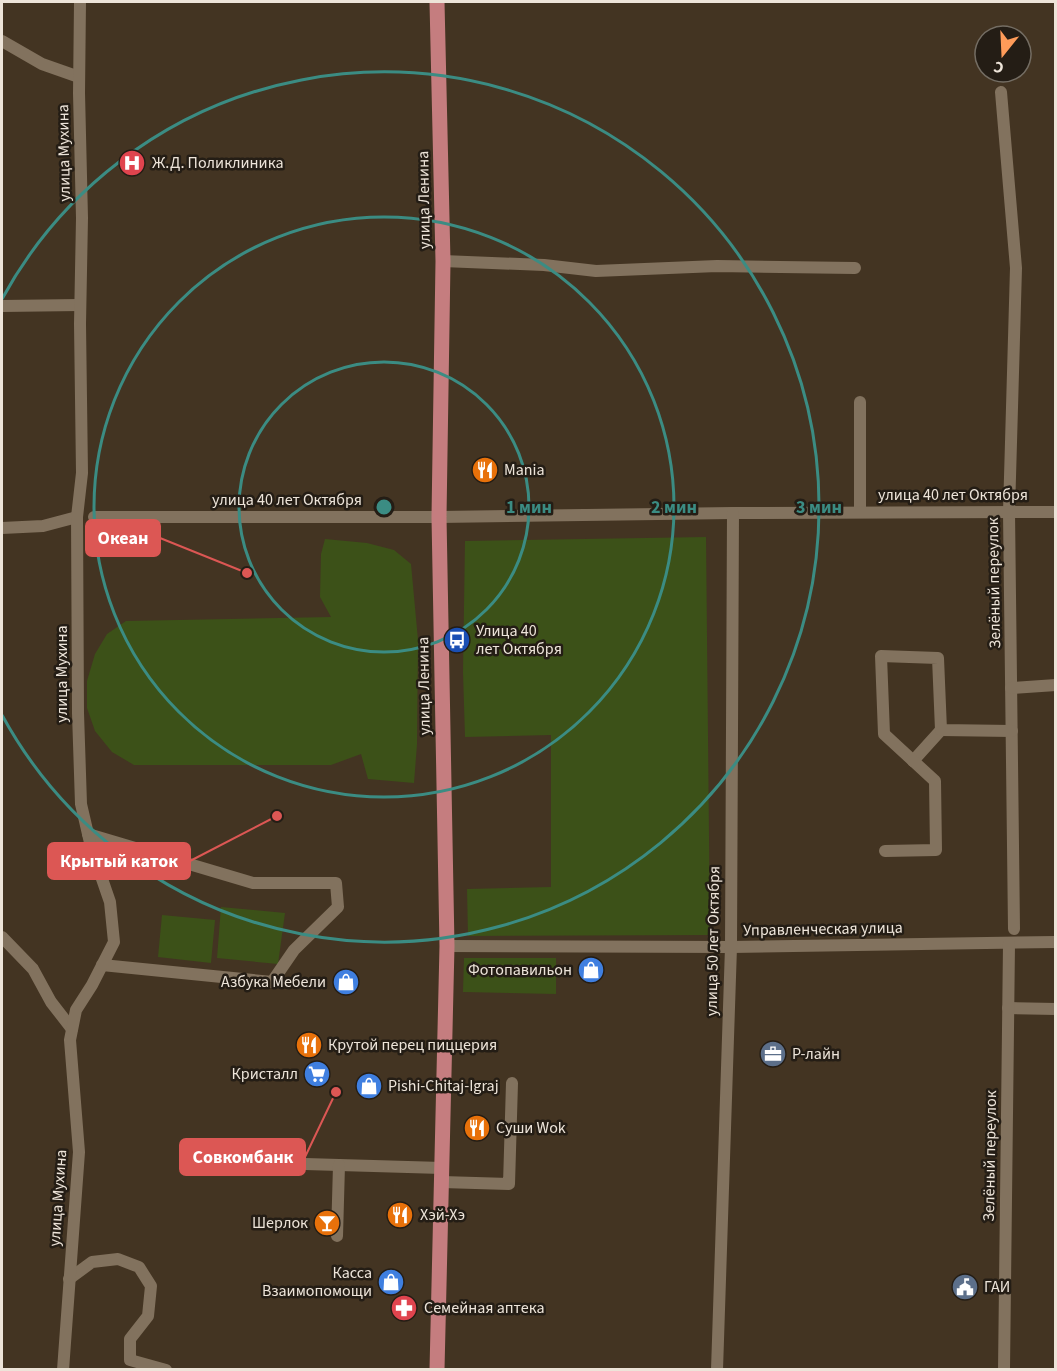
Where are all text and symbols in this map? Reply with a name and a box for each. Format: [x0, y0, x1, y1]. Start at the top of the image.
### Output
north arrow [973, 24, 1033, 84]
text: С [991, 55, 1007, 79]
street label: улица Мухина [52, 104, 76, 202]
hospital icon: Ж.Д. Поликлиника [117, 148, 147, 178]
street label: улица Ленина [412, 151, 436, 249]
place label: Ж.Д. Поликлиника [152, 152, 283, 174]
restaurant icon: Mania [470, 455, 500, 485]
place label: Mania [504, 459, 544, 481]
street label: улица 40 лет Октября [878, 484, 1028, 506]
street label: улица 40 лет Октября [212, 489, 362, 511]
text: 1 мин [506, 495, 552, 520]
text: 2 мин [651, 495, 697, 520]
text: 3 мин [796, 495, 842, 520]
centre of rings [374, 497, 394, 517]
street label: Зелёный переулок [982, 517, 1006, 649]
callout: Океан [86, 520, 160, 556]
text: Океан [98, 526, 148, 551]
place label: Улица 40 лет Октября [476, 620, 562, 660]
street label: улица Мухина [51, 625, 73, 723]
bus stop icon: Улица 40 лет Октября [442, 625, 472, 655]
street label: улица Ленина [412, 637, 436, 735]
callout: Крытый каток [48, 843, 190, 879]
text: Крытый каток [60, 849, 178, 874]
street label: улица 50 лет Октября [701, 866, 725, 1016]
street label: Управленческая улица [743, 917, 903, 941]
shop icon: Фотопавильон [576, 955, 606, 985]
place label: Фотопавильон [468, 959, 572, 981]
shop icon: Азбука Мебели [331, 967, 361, 997]
place label: Азбука Мебели [221, 971, 326, 993]
restaurant icon: Крутой перец пиццерия [294, 1030, 324, 1060]
place label: Крутой перец пиццерия [328, 1034, 497, 1056]
office icon: Р-лайн [758, 1039, 788, 1069]
place label: Р-лайн [792, 1043, 840, 1065]
supermarket icon: Кристалл [302, 1059, 332, 1089]
place label: Кристалл [232, 1063, 298, 1085]
shop icon: Pishi-Chitaj-Igraj [354, 1071, 384, 1101]
place label: Pishi-Chitaj-Igraj [388, 1075, 499, 1097]
street label: Зелёный переулок [978, 1090, 1002, 1222]
restaurant icon: Суши Wok [462, 1113, 492, 1143]
place label: Суши Wok [496, 1117, 566, 1139]
callout: Совкомбанк [180, 1139, 305, 1175]
text: Совкомбанк [193, 1145, 294, 1170]
street label: улица Мухина [44, 1149, 72, 1247]
restaurant icon: Хэй-Хэ [385, 1200, 415, 1230]
place label: Хэй-Хэ [420, 1204, 465, 1226]
bar icon: Шерлок [312, 1208, 342, 1238]
place label: Шерлок [252, 1212, 308, 1234]
place label: Касса Взаимопомощи [262, 1262, 372, 1302]
shop icon: Касса Взаимопомощи [376, 1267, 406, 1297]
public building icon: ГАИ [950, 1272, 980, 1302]
place label: ГАИ [984, 1276, 1010, 1298]
pharmacy icon: Семейная аптека [389, 1293, 419, 1323]
place label: Семейная аптека [424, 1297, 545, 1319]

